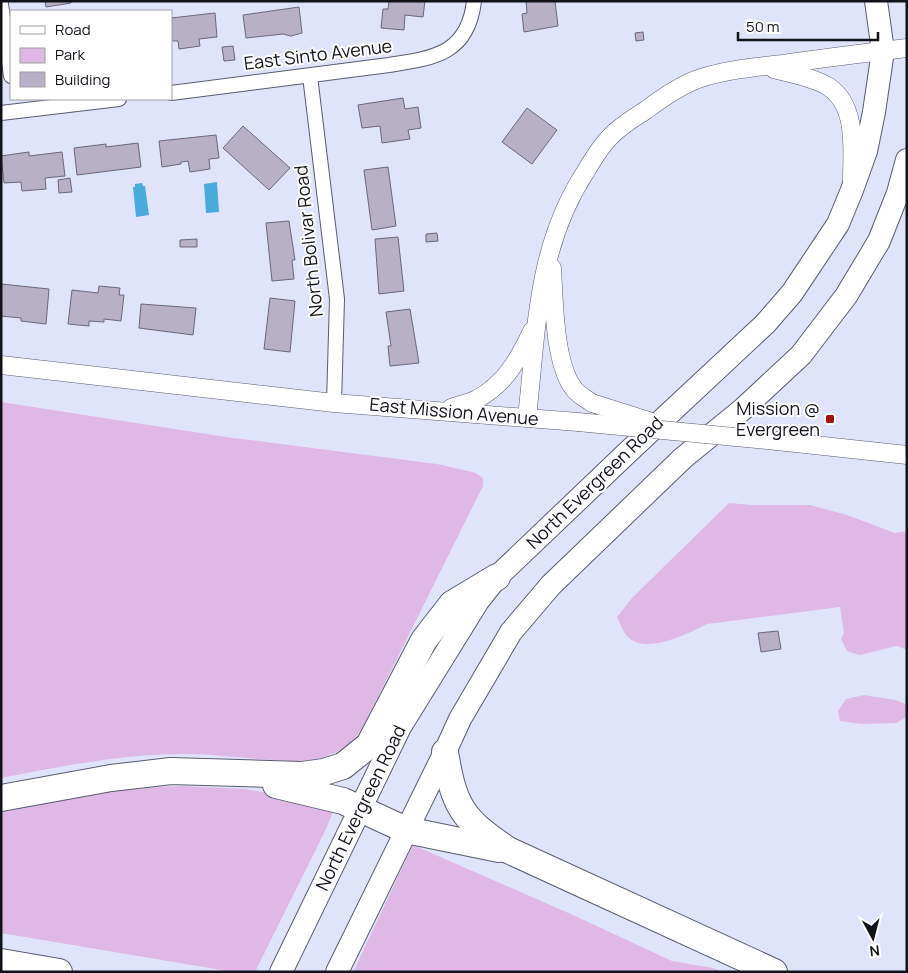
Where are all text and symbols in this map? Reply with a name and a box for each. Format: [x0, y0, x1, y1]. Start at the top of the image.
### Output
legend [10, 10, 172, 100]
scale bar [738, 10, 878, 42]
text: 50 m [746, 16, 780, 37]
text: Road [55, 19, 91, 40]
street label: East Sinto Avenue [242, 33, 393, 75]
text: Park [55, 44, 85, 65]
text: Building [55, 69, 110, 90]
street label: North Bolivar Road [288, 164, 328, 318]
street label: East Mission Avenue [369, 392, 540, 430]
place label: Mission @ Evergreen [736, 396, 820, 441]
street label: North Evergreen Road [521, 411, 668, 554]
marker: Mission @ Evergreen [824, 413, 836, 425]
street label: North Evergreen Road [310, 721, 411, 894]
north arrow [848, 913, 898, 963]
text: N [868, 941, 881, 961]

